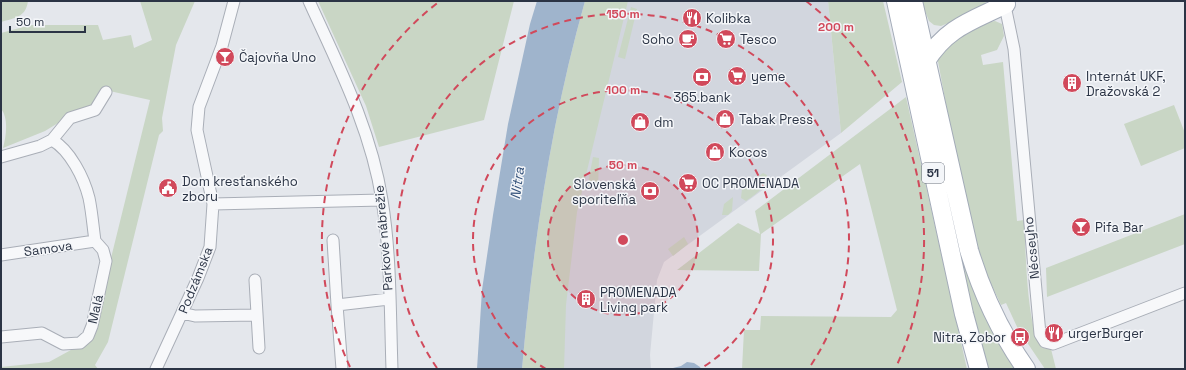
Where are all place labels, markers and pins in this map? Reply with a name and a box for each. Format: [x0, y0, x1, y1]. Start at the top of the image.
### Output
restaurant icon: Kolibka [681, 7, 703, 29]
place label: Kolibka [706, 10, 751, 27]
cafe icon: Soho [677, 28, 699, 50]
supermarket icon: Tesco [715, 28, 737, 50]
place label: Soho [642, 31, 674, 48]
place label: Tesco [740, 31, 777, 48]
bar icon: Čajovňa Uno [214, 46, 236, 68]
place label: Čajovňa Uno [239, 49, 316, 66]
supermarket icon: yeme [726, 65, 748, 87]
bank icon: 365.bank [691, 66, 713, 88]
place label: yeme [751, 68, 786, 85]
place label: Internát UKF, Dražovská 2 [1086, 68, 1166, 100]
building icon: Internát UKF, Dražovská 2 [1061, 72, 1083, 94]
place label: 365.bank [673, 89, 731, 106]
shop icon: Tabak Press [714, 108, 736, 130]
shop icon: dm [629, 111, 651, 133]
place label: Tabak Press [739, 111, 813, 128]
place label: dm [654, 114, 674, 131]
shop icon: Kocos [704, 141, 726, 163]
place label: Kocos [729, 144, 768, 161]
supermarket icon: OC PROMENADA [677, 172, 699, 194]
place label: Dom kresťanského zboru [182, 173, 298, 205]
place label: OC PROMENADA [702, 175, 799, 192]
place label: Slovenská sporiteľňa [572, 176, 637, 208]
public building icon: Dom kresťanského zboru [157, 177, 179, 199]
bank icon: Slovenská sporiteľňa [639, 180, 661, 202]
bar icon: Pifa Bar [1070, 216, 1092, 238]
place label: Pifa Bar [1095, 219, 1144, 236]
centre of rings [616, 233, 630, 247]
place label: PROMENADA Living park [600, 284, 677, 316]
building icon: PROMENADA Living park [575, 288, 597, 310]
restaurant icon: urgerBurger [1043, 322, 1065, 344]
place label: urgerBurger [1068, 325, 1144, 342]
bus stop icon: Nitra, Zobor [1009, 326, 1031, 348]
place label: Nitra, Zobor [933, 329, 1006, 346]

